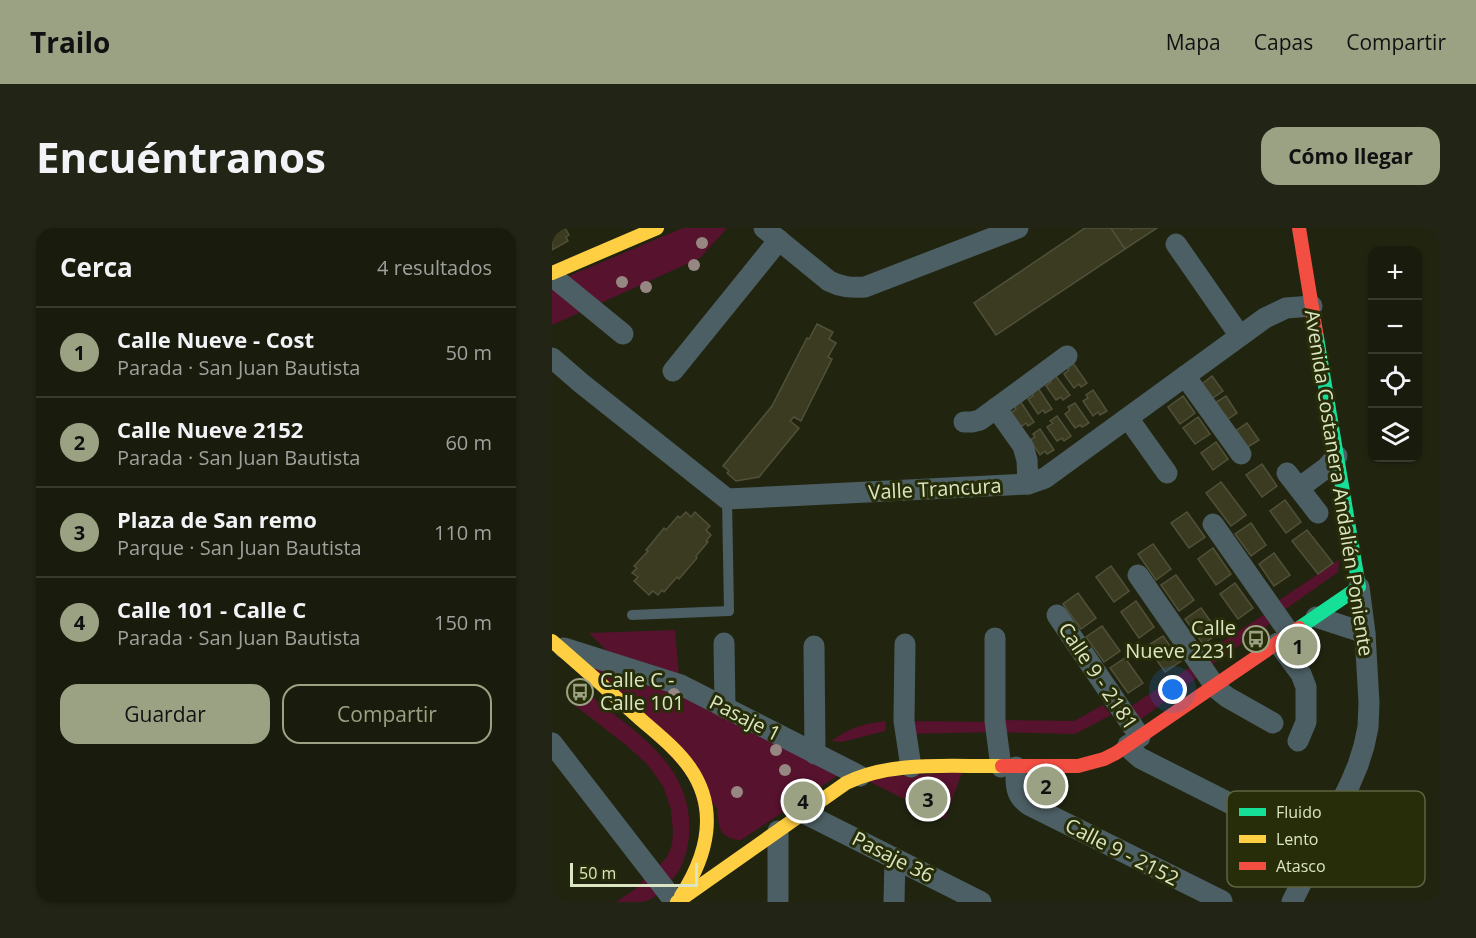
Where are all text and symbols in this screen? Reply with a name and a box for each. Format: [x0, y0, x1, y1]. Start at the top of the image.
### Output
text: Trailo [30, 23, 110, 61]
text: Mapa [1166, 28, 1221, 56]
text: Capas [1254, 28, 1313, 56]
text: Compartir [1346, 28, 1446, 56]
button: Cómo llegar [1261, 127, 1440, 185]
text: Encuéntranos [36, 128, 326, 185]
map controls [1368, 246, 1422, 462]
button: + [1368, 246, 1422, 300]
text: Cerca [60, 249, 133, 285]
text: 4 resultados [377, 254, 492, 281]
button: − [1368, 300, 1422, 354]
street label: Avenida Costanera Andalién Poniente [1299, 308, 1380, 658]
text: Calle Nueve - Cost [117, 324, 314, 354]
text: 1 [74, 339, 85, 366]
text: 50 m [445, 339, 492, 366]
text: Parada · San Juan Bautista [117, 354, 360, 381]
button: locate [1368, 354, 1422, 408]
button: layers [1368, 408, 1422, 462]
text: Calle Nueve 2152 [117, 414, 303, 444]
text: 2 [74, 429, 85, 456]
text: 60 m [445, 429, 492, 456]
text: Parada · San Juan Bautista [117, 444, 360, 471]
street label: Valle Trancura [868, 472, 1002, 505]
text: Plaza de San remo [117, 504, 317, 534]
text: 3 [74, 519, 85, 546]
text: 110 m [434, 519, 492, 546]
text: Parque · San Juan Bautista [117, 534, 362, 561]
text: Calle 101 - Calle C [117, 594, 306, 624]
text: 4 [74, 609, 85, 636]
text: 150 m [434, 609, 492, 636]
place label: Calle Nueve 2231 [1125, 614, 1236, 664]
street label: Calle 9 - 2181 [1052, 617, 1144, 735]
text: Parada · San Juan Bautista [117, 624, 360, 651]
bus stop icon: Calle Nueve 2231 [1241, 624, 1271, 654]
pin: 1 [1278, 624, 1318, 668]
place label: Calle C - Calle 101 [600, 666, 685, 716]
your location [1158, 675, 1187, 704]
bus stop icon: Calle C - Calle 101 [565, 677, 595, 707]
button: Guardar [60, 684, 270, 744]
button: Compartir [282, 684, 492, 744]
street label: Pasaje 1 [705, 688, 786, 747]
pin: 2 [1026, 764, 1066, 808]
pin: 3 [908, 776, 947, 822]
pin: 4 [784, 778, 822, 824]
legend [1227, 791, 1425, 887]
text: Fluido [1276, 801, 1322, 823]
street label: Calle 9 - 2152 [1061, 811, 1184, 892]
street label: Pasaje 36 [848, 825, 939, 889]
text: Lento [1276, 828, 1318, 850]
text: Atasco [1276, 855, 1326, 877]
scale bar [570, 860, 698, 888]
text: 50 m [579, 862, 616, 884]

